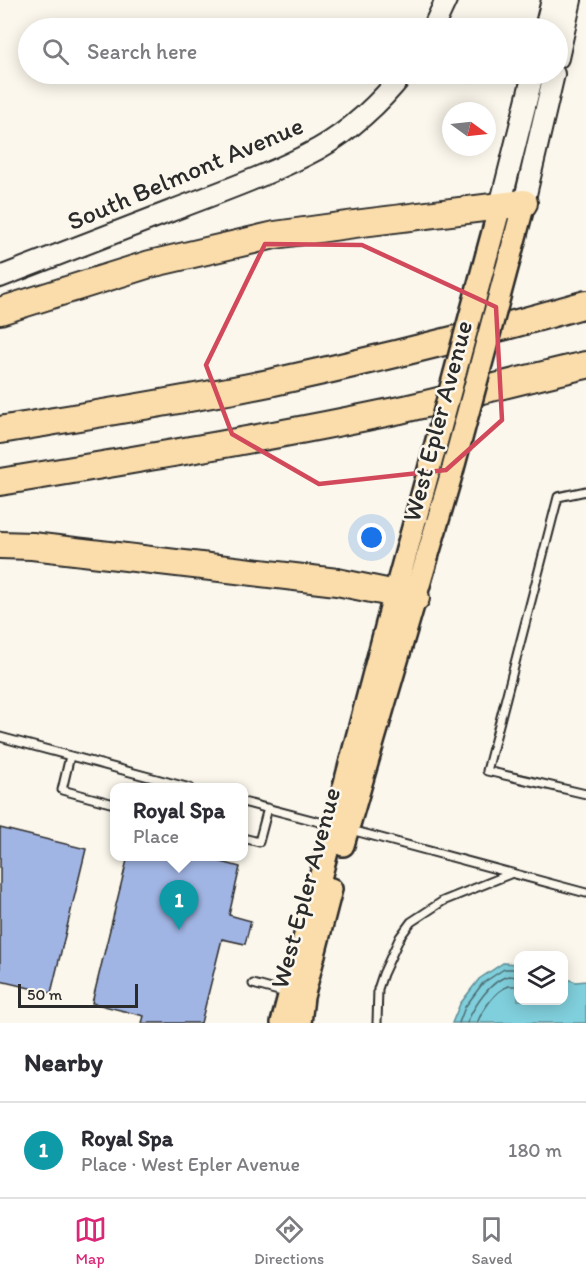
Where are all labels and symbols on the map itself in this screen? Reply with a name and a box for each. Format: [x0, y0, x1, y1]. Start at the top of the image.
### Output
north arrow [442, 102, 496, 156]
street label: South Belmont Avenue [62, 109, 308, 237]
street label: West Epler Avenue [395, 317, 479, 525]
your location [357, 523, 386, 552]
street label: West Epler Avenue [263, 784, 347, 992]
pin: 1 [160, 880, 198, 930]
scale bar [18, 981, 138, 1008]

